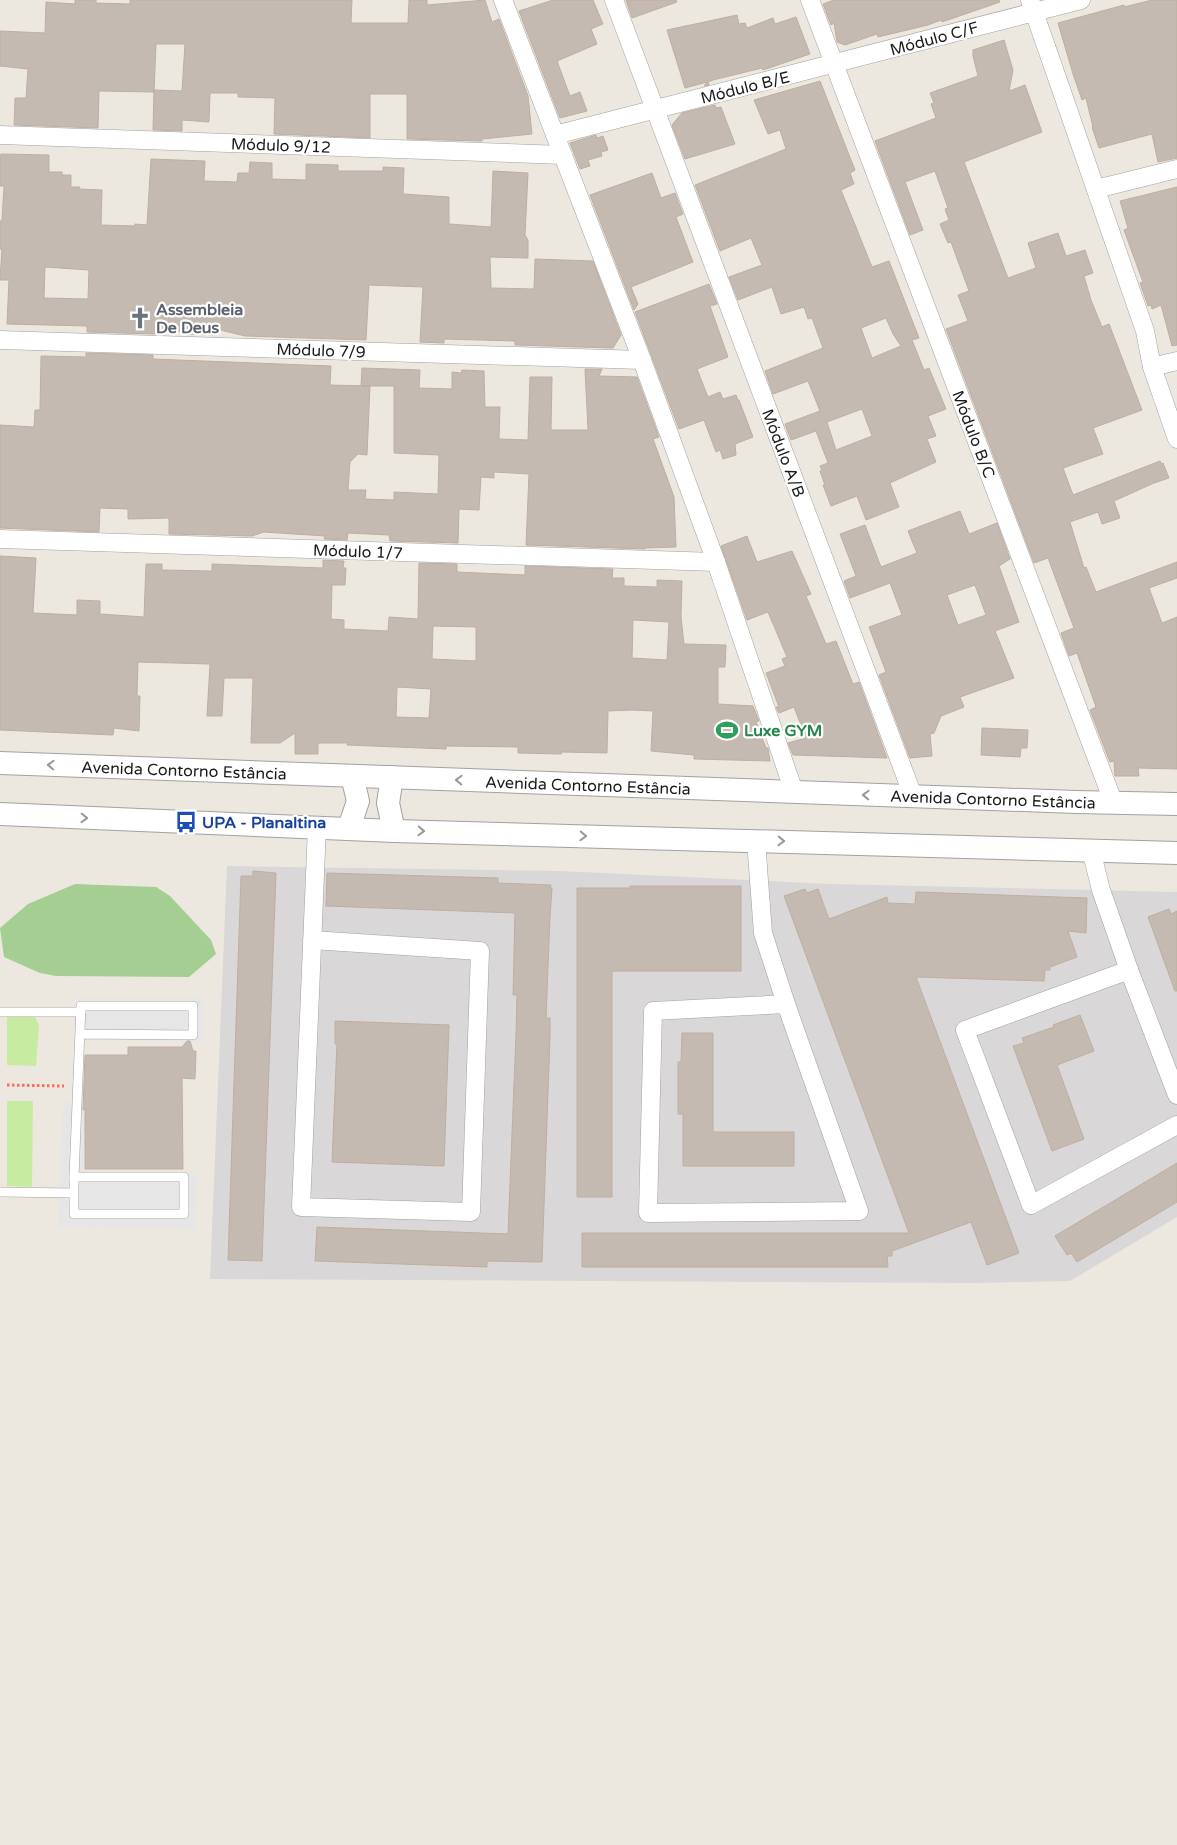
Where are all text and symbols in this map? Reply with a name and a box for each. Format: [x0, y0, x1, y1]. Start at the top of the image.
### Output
street label: Módulo C/F [888, 18, 981, 60]
street label: Módulo B/E [699, 67, 792, 109]
street label: Módulo 9/12 [231, 134, 331, 158]
place label: Assembleia De Deus [156, 300, 243, 338]
church icon: Assembleia De Deus [127, 305, 153, 331]
street label: Módulo 7/9 [276, 339, 366, 363]
street label: Módulo B/C [947, 388, 999, 481]
street label: Módulo A/B [757, 406, 809, 500]
street label: Módulo 1/7 [313, 540, 403, 564]
sports icon: Luxe GYM [714, 717, 740, 743]
place label: Luxe GYM [744, 721, 822, 741]
street label: Avenida Contorno Estância [81, 757, 287, 785]
one-way arrow [47, 760, 55, 770]
street label: Avenida Contorno Estância [485, 772, 691, 800]
one-way arrow [454, 774, 462, 785]
street label: Avenida Contorno Estância [890, 786, 1096, 814]
one-way arrow [862, 789, 870, 800]
bus stop icon: UPA - Planaltina [173, 809, 199, 835]
one-way arrow [80, 812, 88, 823]
place label: UPA - Planaltina [202, 813, 326, 833]
one-way arrow [417, 826, 425, 837]
one-way arrow [580, 831, 588, 841]
one-way arrow [777, 836, 785, 847]

